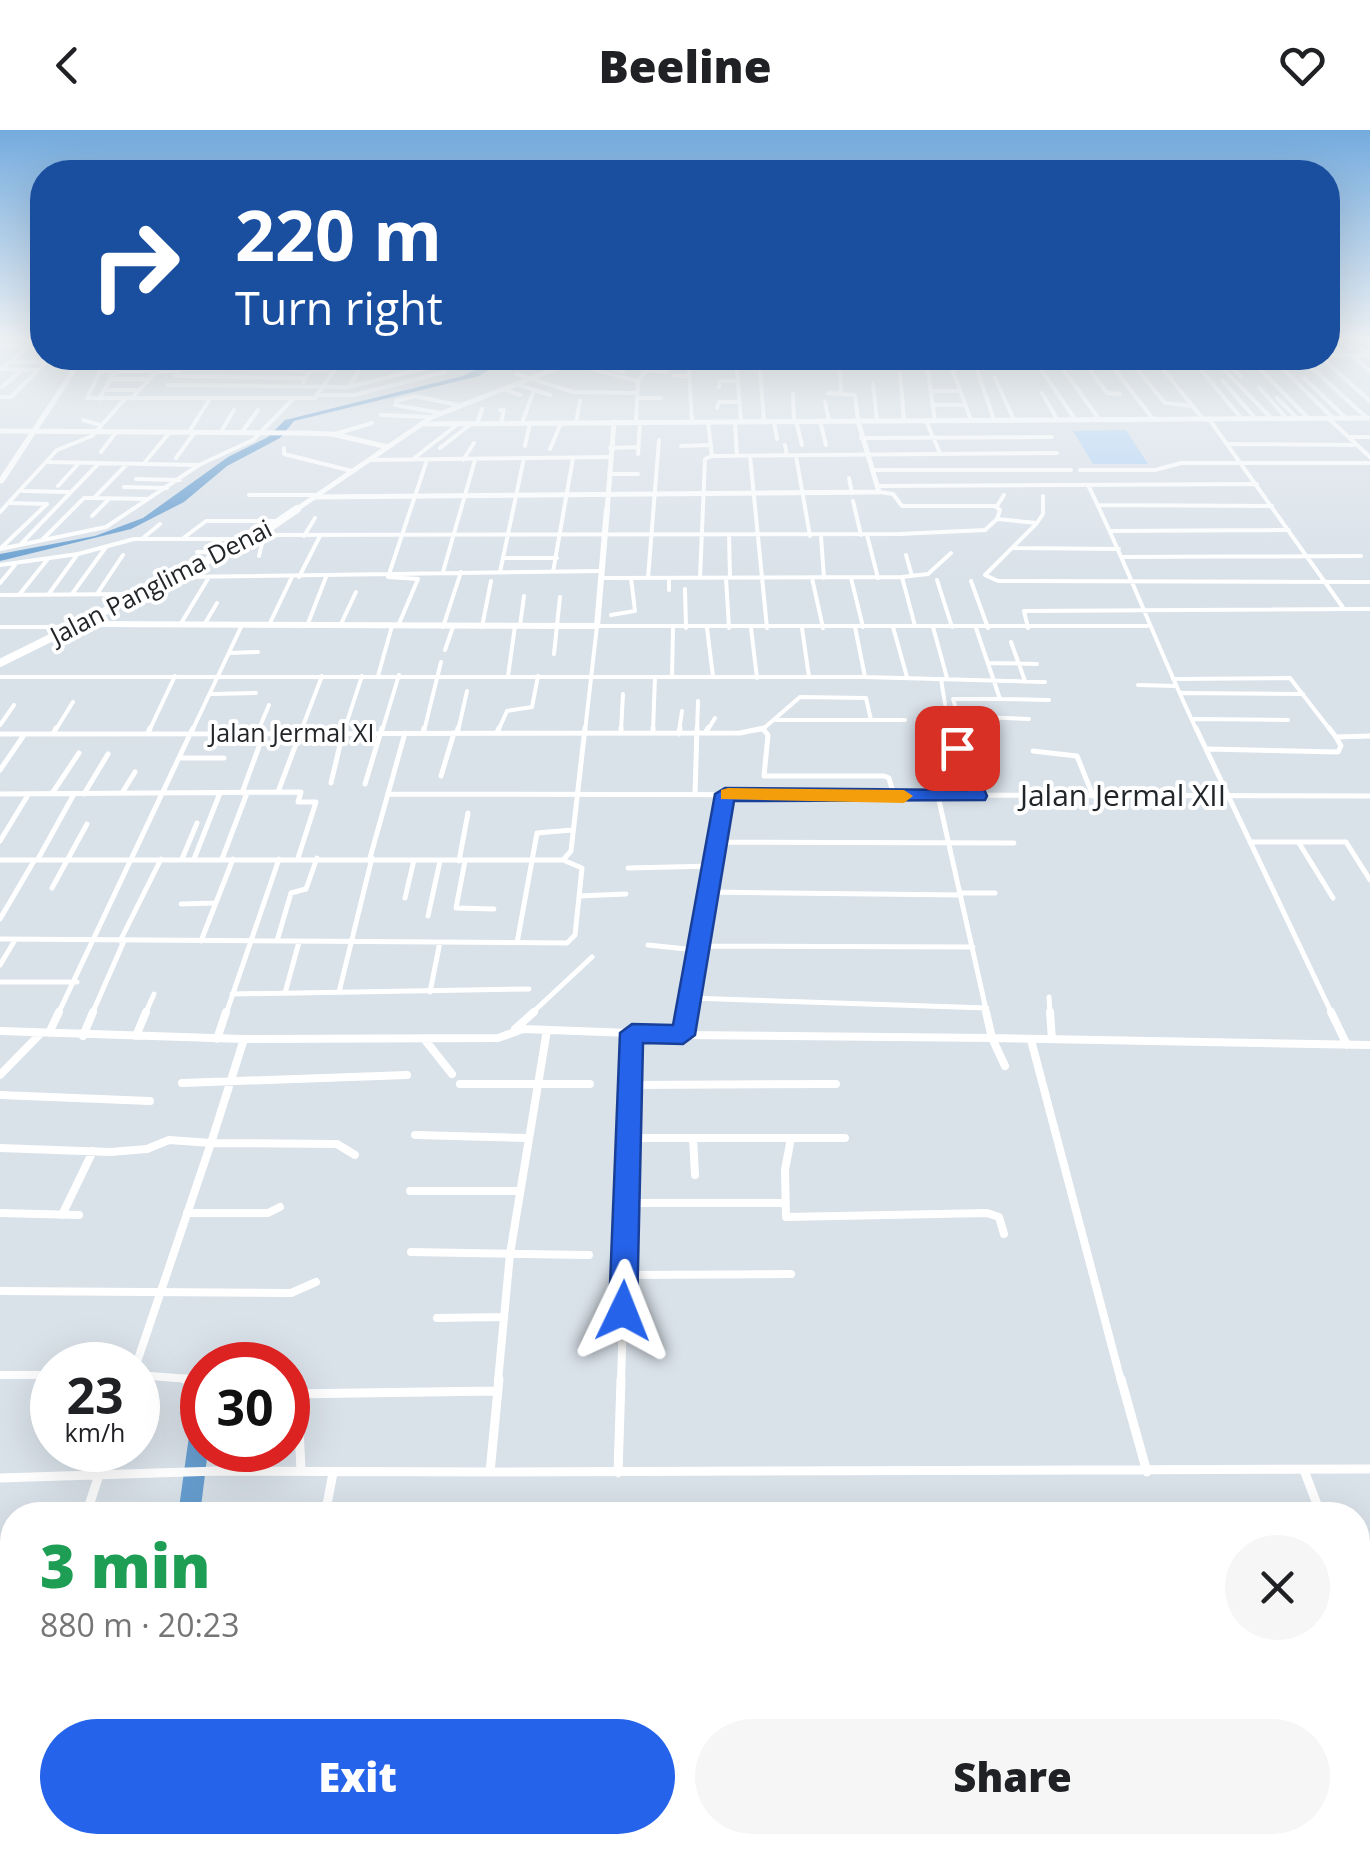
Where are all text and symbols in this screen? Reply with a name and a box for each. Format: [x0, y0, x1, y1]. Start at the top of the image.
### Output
text: Beeline [598, 35, 772, 96]
icon: back [40, 38, 95, 93]
icon: heart [1275, 38, 1330, 93]
text: 220 m [235, 186, 442, 282]
icon: right [70, 200, 200, 330]
text: Turn right [235, 277, 443, 338]
street label: Jalan Panglima Denai [42, 510, 277, 653]
pin [915, 706, 1000, 791]
street label: Jalan Jermal XI [208, 715, 374, 749]
icon: arrive [930, 721, 985, 776]
street label: Jalan Jermal XII [1017, 774, 1226, 815]
position arrow [571, 1259, 675, 1363]
speed limit sign: 30 [180, 1342, 310, 1472]
text: 23 [66, 1361, 124, 1429]
text: km/h [65, 1415, 125, 1449]
text: 3 min [40, 1524, 210, 1606]
button: close [1225, 1535, 1330, 1640]
text: 880 m · 20:23 [40, 1603, 239, 1646]
button: Exit [40, 1719, 675, 1834]
button: Share [695, 1719, 1330, 1834]

